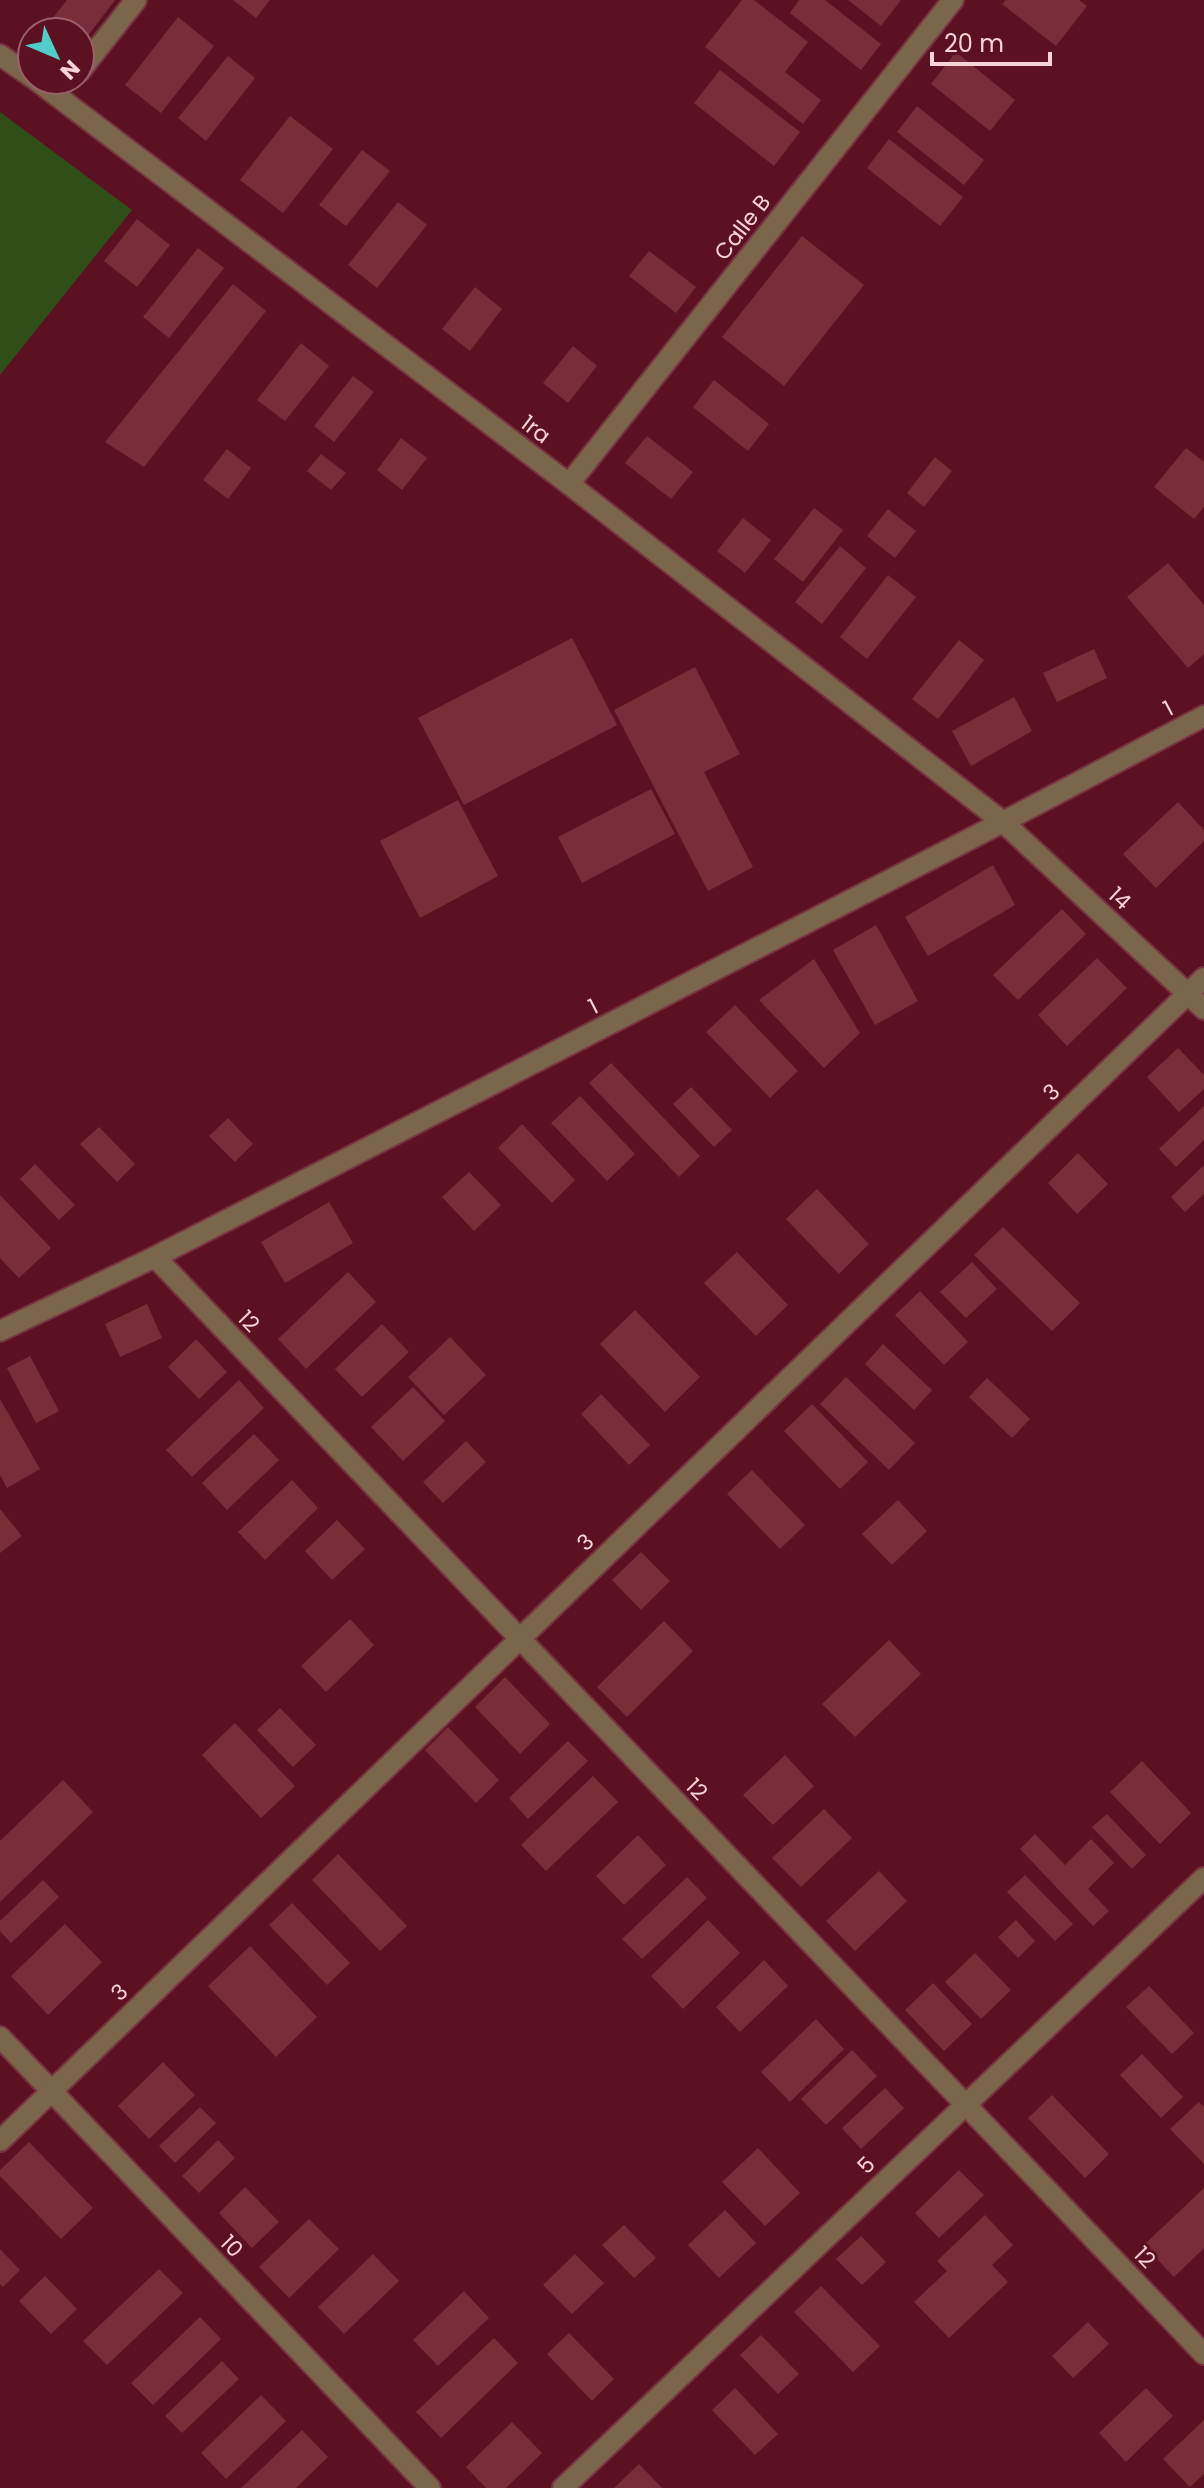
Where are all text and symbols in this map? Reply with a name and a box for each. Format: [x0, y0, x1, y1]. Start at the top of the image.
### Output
north arrow [16, 16, 96, 96]
scale bar [932, 16, 1050, 66]
text: 20 m [944, 27, 1004, 60]
text: N [53, 53, 87, 86]
street label: Calle B [707, 188, 778, 267]
street label: 1ra [514, 408, 557, 451]
street label: 1 [1158, 693, 1179, 724]
street label: 14 [1101, 880, 1138, 917]
street label: 1 [583, 991, 603, 1022]
street label: 3 [1036, 1077, 1067, 1108]
street label: 12 [231, 1303, 267, 1339]
street label: 3 [570, 1527, 601, 1558]
street label: 12 [679, 1771, 715, 1807]
street label: 3 [104, 1977, 135, 2008]
street label: 5 [851, 2149, 882, 2181]
street label: 10 [213, 2228, 250, 2265]
street label: 12 [1127, 2239, 1163, 2275]

